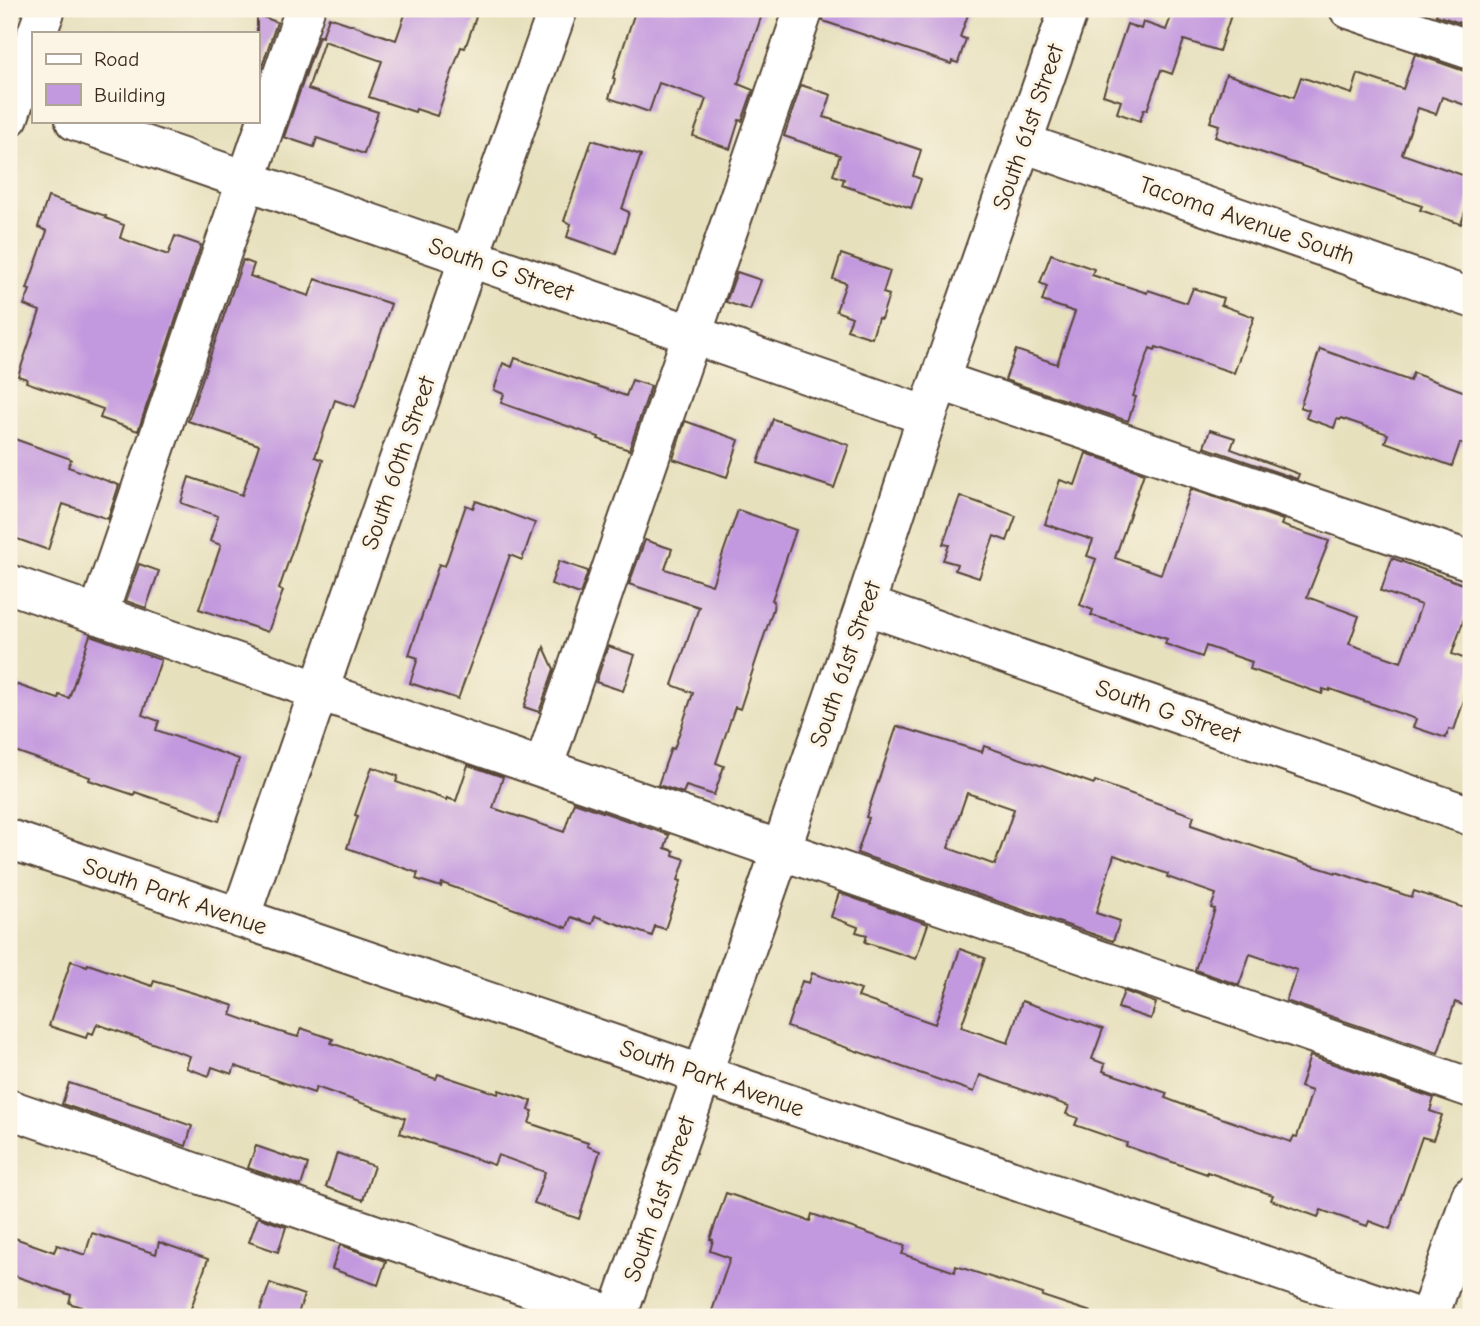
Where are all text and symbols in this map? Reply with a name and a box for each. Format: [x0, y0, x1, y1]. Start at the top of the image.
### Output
legend [32, 32, 259, 122]
street label: South 61st Street [987, 39, 1070, 214]
text: Road [94, 47, 139, 71]
text: Building [94, 83, 166, 107]
street label: Tacoma Avenue South [1135, 170, 1359, 270]
street label: South G Street [425, 231, 578, 307]
street label: South 60th Street [355, 372, 441, 553]
street label: South 61st Street [804, 576, 887, 751]
street label: South G Street [1092, 673, 1245, 749]
street label: South Park Avenue [79, 851, 271, 941]
street label: South Park Avenue [616, 1033, 808, 1123]
street label: South 61st Street [618, 1111, 701, 1286]

